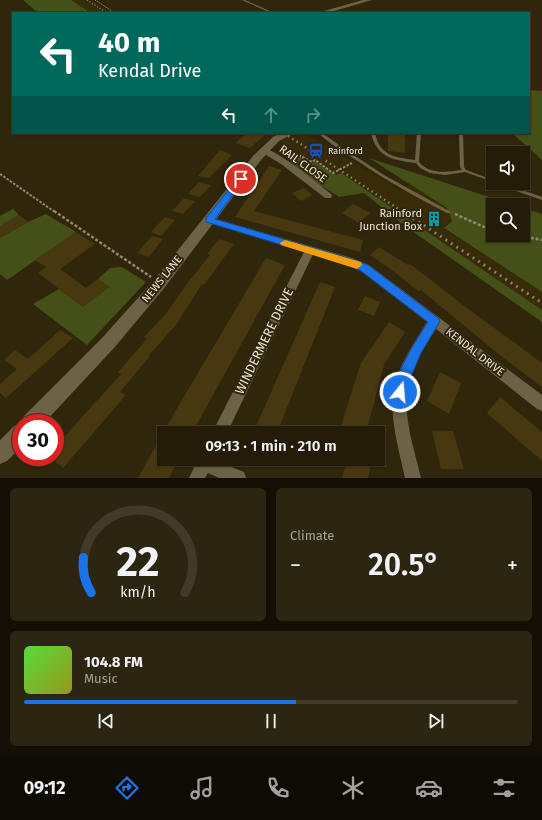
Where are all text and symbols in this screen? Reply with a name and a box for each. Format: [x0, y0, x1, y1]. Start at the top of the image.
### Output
text: 40 m [98, 26, 161, 59]
icon: left [32, 28, 84, 80]
text: Kendal Drive [98, 60, 201, 82]
icon: left [218, 104, 240, 126]
icon: ahead [260, 104, 282, 126]
icon: right [302, 104, 324, 126]
station icon: Rainford [307, 142, 325, 160]
street label: RAIL CLOSE [277, 143, 329, 186]
place label: Rainford [328, 146, 363, 156]
map controls [486, 146, 530, 242]
button: sound [486, 146, 530, 190]
pin [224, 162, 258, 196]
icon: arrive [230, 168, 252, 190]
button: search [486, 198, 530, 242]
place label: Rainford Junction Box [359, 207, 423, 233]
building icon: Rainford Junction Box [425, 210, 443, 228]
street label: NEWS LANE [139, 253, 185, 305]
street label: WINDERMERE DRIVE [232, 285, 296, 397]
street label: KENDAL DRIVE [443, 325, 507, 379]
position arrow [379, 371, 421, 413]
speed limit sign: 30 [12, 414, 64, 466]
text: 09:13 · 1 min · 210 m [205, 437, 337, 455]
text: Climate [290, 528, 334, 543]
text: 22 [116, 536, 160, 586]
text: 20.5° [368, 547, 440, 583]
text: − [290, 552, 301, 579]
text: + [507, 552, 518, 579]
text: km/h [120, 583, 156, 600]
text: 104.8 FM [84, 653, 143, 671]
text: Music [84, 671, 118, 686]
icon: previous [95, 710, 117, 732]
icon: pause [260, 710, 282, 732]
icon: next [425, 710, 447, 732]
icon: directions [113, 774, 141, 802]
icon: music [188, 774, 216, 802]
icon: phone [264, 774, 292, 802]
icon: climate [339, 774, 367, 802]
icon: car [415, 774, 443, 802]
icon: filters [490, 774, 518, 802]
text: 09:12 [24, 777, 66, 799]

